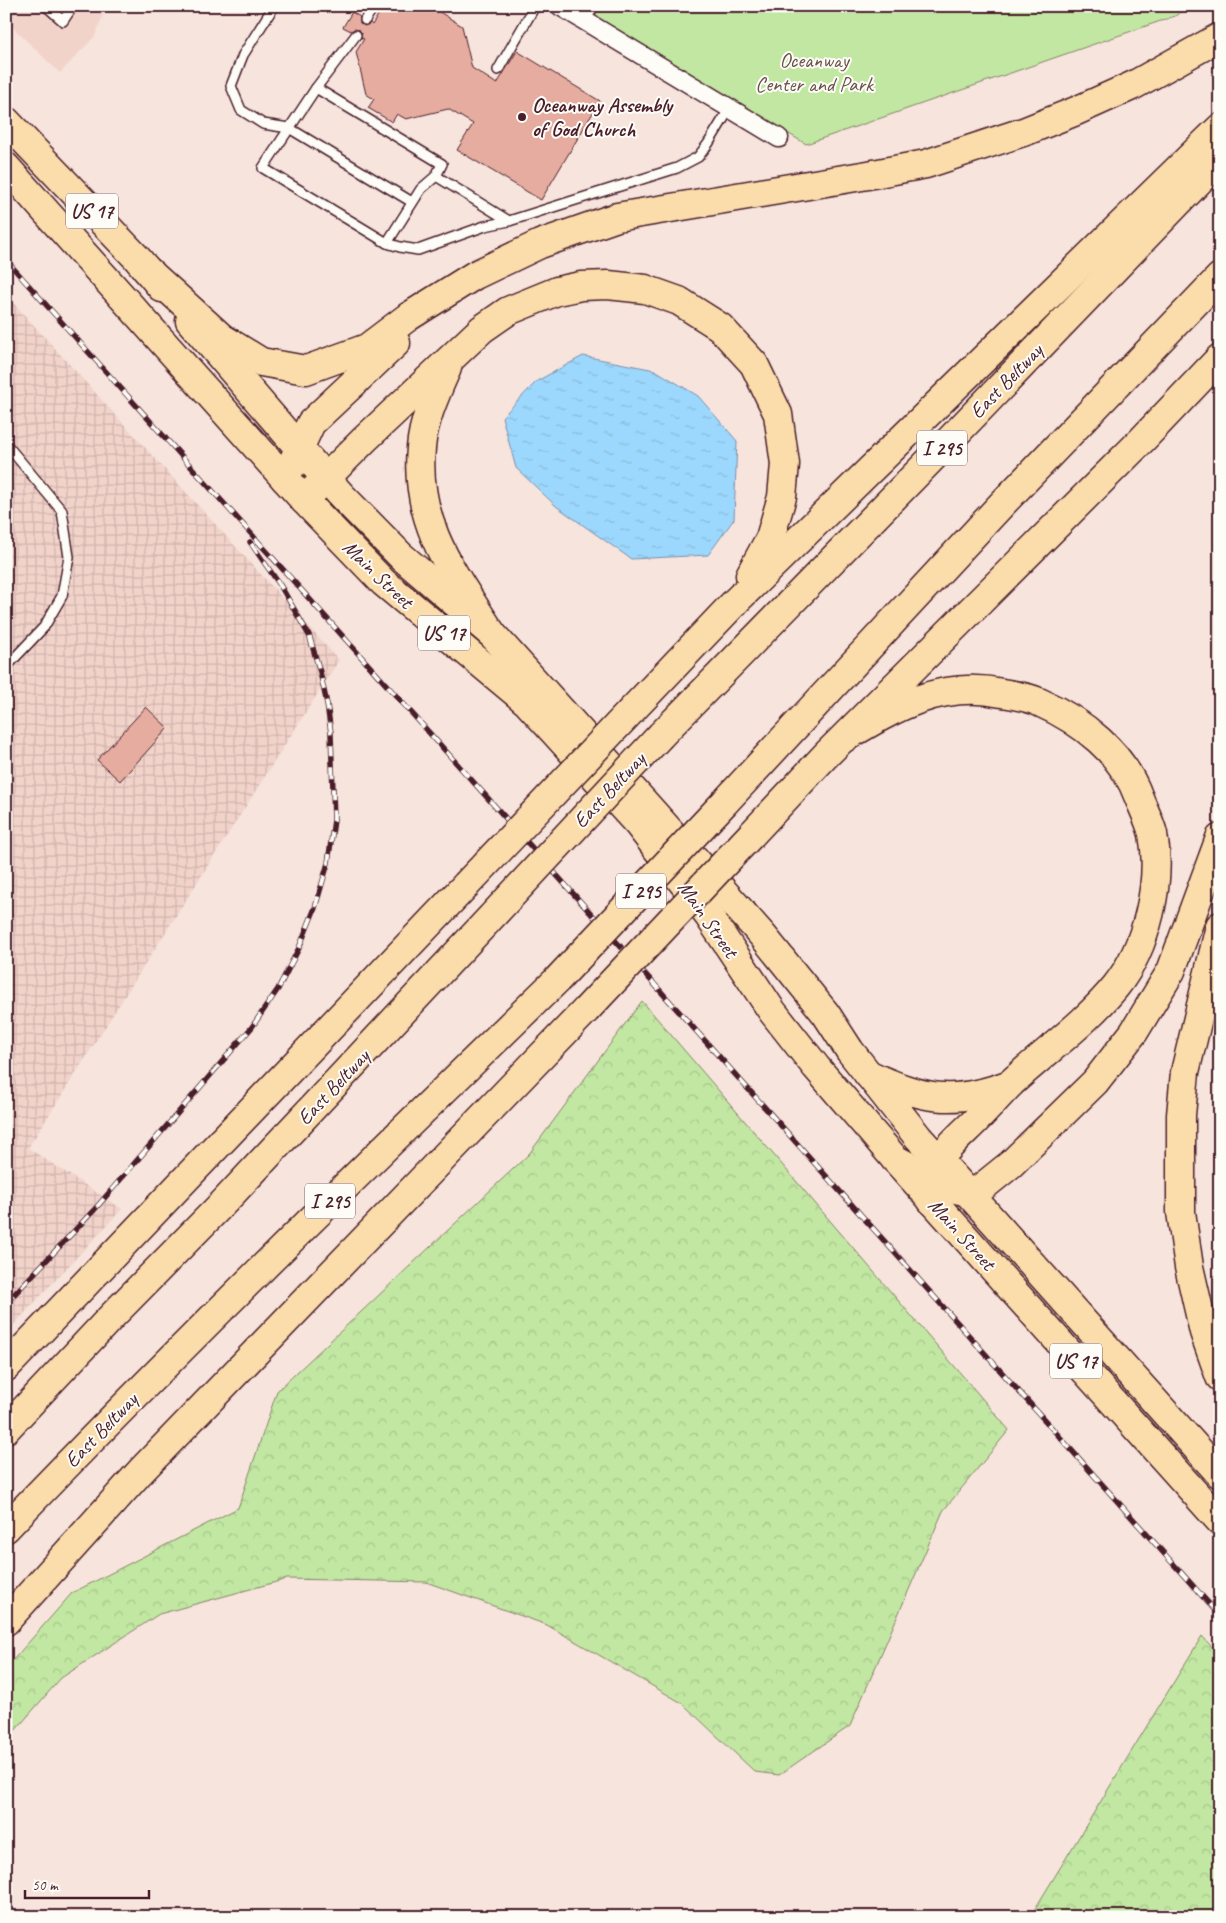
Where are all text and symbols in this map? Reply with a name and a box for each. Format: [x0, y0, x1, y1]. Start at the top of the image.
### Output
park label: Oceanway Center and Park [755, 47, 875, 97]
place label: Oceanway Assembly of God Church [532, 92, 674, 142]
marker: Oceanway Assembly of God Church [516, 111, 528, 123]
road number: US 17 [66, 194, 118, 228]
street label: East Beltway [964, 337, 1049, 424]
road number: I 295 [917, 430, 967, 466]
street label: Main Street [337, 534, 420, 615]
road number: US 17 [418, 616, 470, 650]
street label: East Beltway [567, 745, 652, 833]
road number: I 295 [616, 874, 666, 908]
street label: Main Street [672, 875, 745, 964]
street label: East Beltway [291, 1042, 376, 1130]
road number: I 295 [305, 1184, 355, 1218]
street label: Main Street [923, 1193, 1002, 1277]
road number: US 17 [1050, 1344, 1102, 1378]
street label: East Beltway [59, 1386, 144, 1473]
scale bar [25, 1868, 149, 1900]
text: 50 m [32, 1876, 59, 1895]

